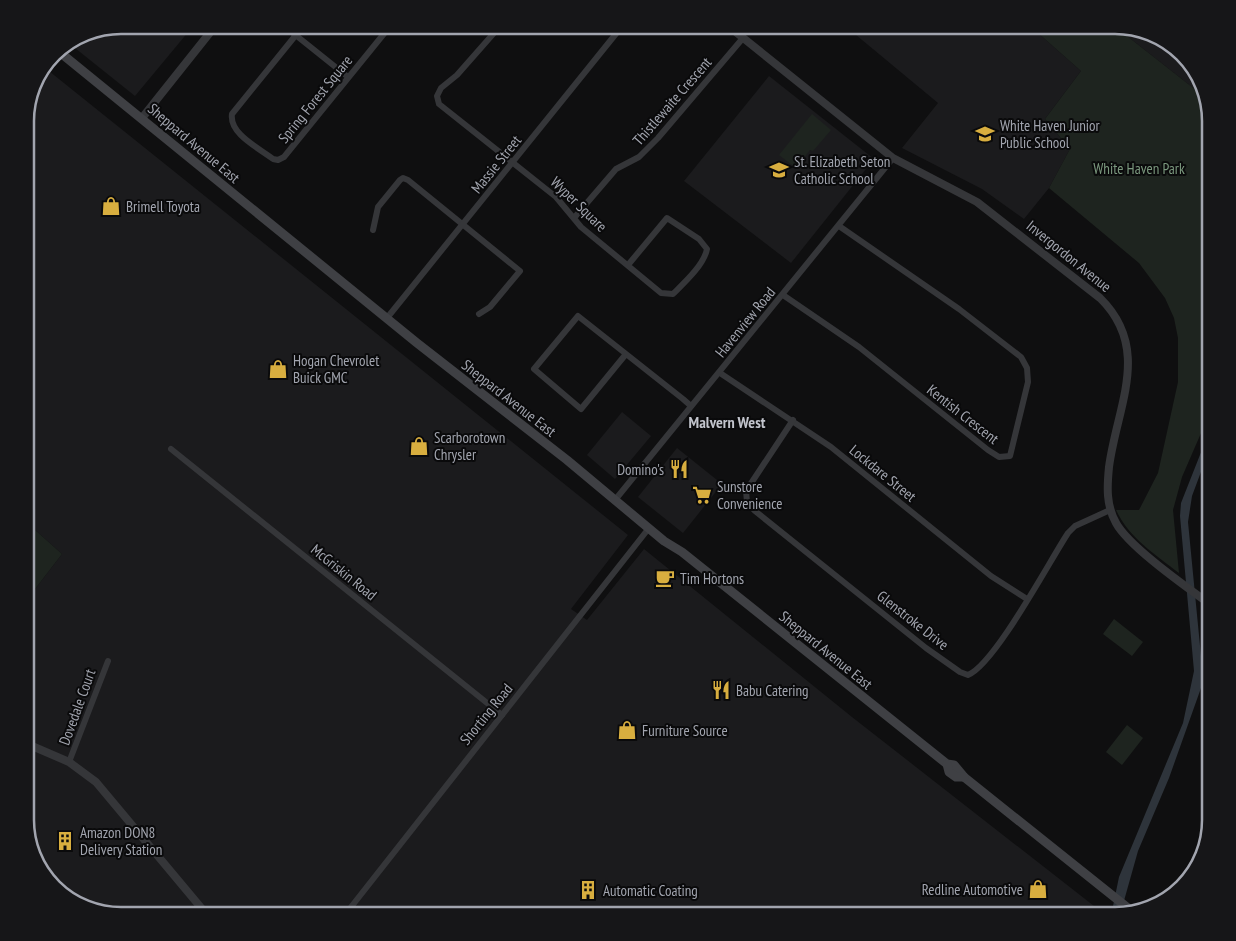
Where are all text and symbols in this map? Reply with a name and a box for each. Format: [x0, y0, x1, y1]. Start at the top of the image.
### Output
street label: Spring Forest Square [274, 51, 356, 147]
street label: Thistlewaite Crescent [628, 53, 716, 149]
street label: Sheppard Avenue East [144, 99, 244, 187]
place label: White Haven Junior Public School [1000, 116, 1101, 152]
school or university icon: White Haven Junior Public School [974, 123, 996, 145]
street label: Massie Street [467, 131, 525, 197]
place label: St. Elizabeth Seton Catholic School [794, 152, 890, 188]
school or university icon: St. Elizabeth Seton Catholic School [768, 159, 790, 181]
park label: White Haven Park [1093, 159, 1185, 178]
street label: Wyper Square [547, 172, 611, 236]
shop icon: Brimell Toyota [100, 195, 122, 217]
place label: Brimell Toyota [126, 197, 200, 216]
street label: Invergordon Avenue [1023, 216, 1115, 296]
street label: Havenview Road [711, 283, 779, 361]
place label: Hogan Chevrolet Buick GMC [293, 351, 379, 387]
street label: Sheppard Avenue East [458, 355, 560, 441]
shop icon: Hogan Chevrolet Buick GMC [267, 358, 289, 380]
street label: Kentish Crescent [923, 380, 1003, 448]
district label: Malvern West [689, 412, 766, 432]
place label: Scarborotown Chrysler [434, 428, 505, 464]
shop icon: Scarborotown Chrysler [408, 435, 430, 457]
street label: Lockdare Street [846, 440, 920, 506]
restaurant icon: Domino's [668, 458, 690, 480]
place label: Domino's [617, 460, 664, 479]
place label: Sunstore Convenience [717, 477, 782, 513]
supermarket icon: Sunstore Convenience [691, 484, 713, 506]
street label: McGriskin Road [307, 540, 381, 604]
cafe icon: Tim Hortons [654, 567, 676, 589]
place label: Tim Hortons [680, 569, 744, 588]
street label: Glenstroke Drive [873, 586, 953, 654]
street label: Sheppard Avenue East [776, 607, 876, 693]
street label: Dovedale Court [54, 666, 100, 748]
restaurant icon: Babu Catering [710, 679, 732, 701]
street label: Shorting Road [456, 680, 516, 748]
place label: Babu Catering [736, 681, 809, 700]
shop icon: Furniture Source [616, 719, 638, 741]
place label: Furniture Source [642, 721, 728, 740]
place label: Amazon DON8 Delivery Station [80, 823, 162, 859]
building icon: Amazon DON8 Delivery Station [54, 830, 76, 852]
shop icon: Redline Automotive [1027, 878, 1049, 900]
building icon: Automatic Coating [577, 879, 599, 901]
place label: Redline Automotive [922, 880, 1023, 899]
place label: Automatic Coating [603, 881, 698, 900]

